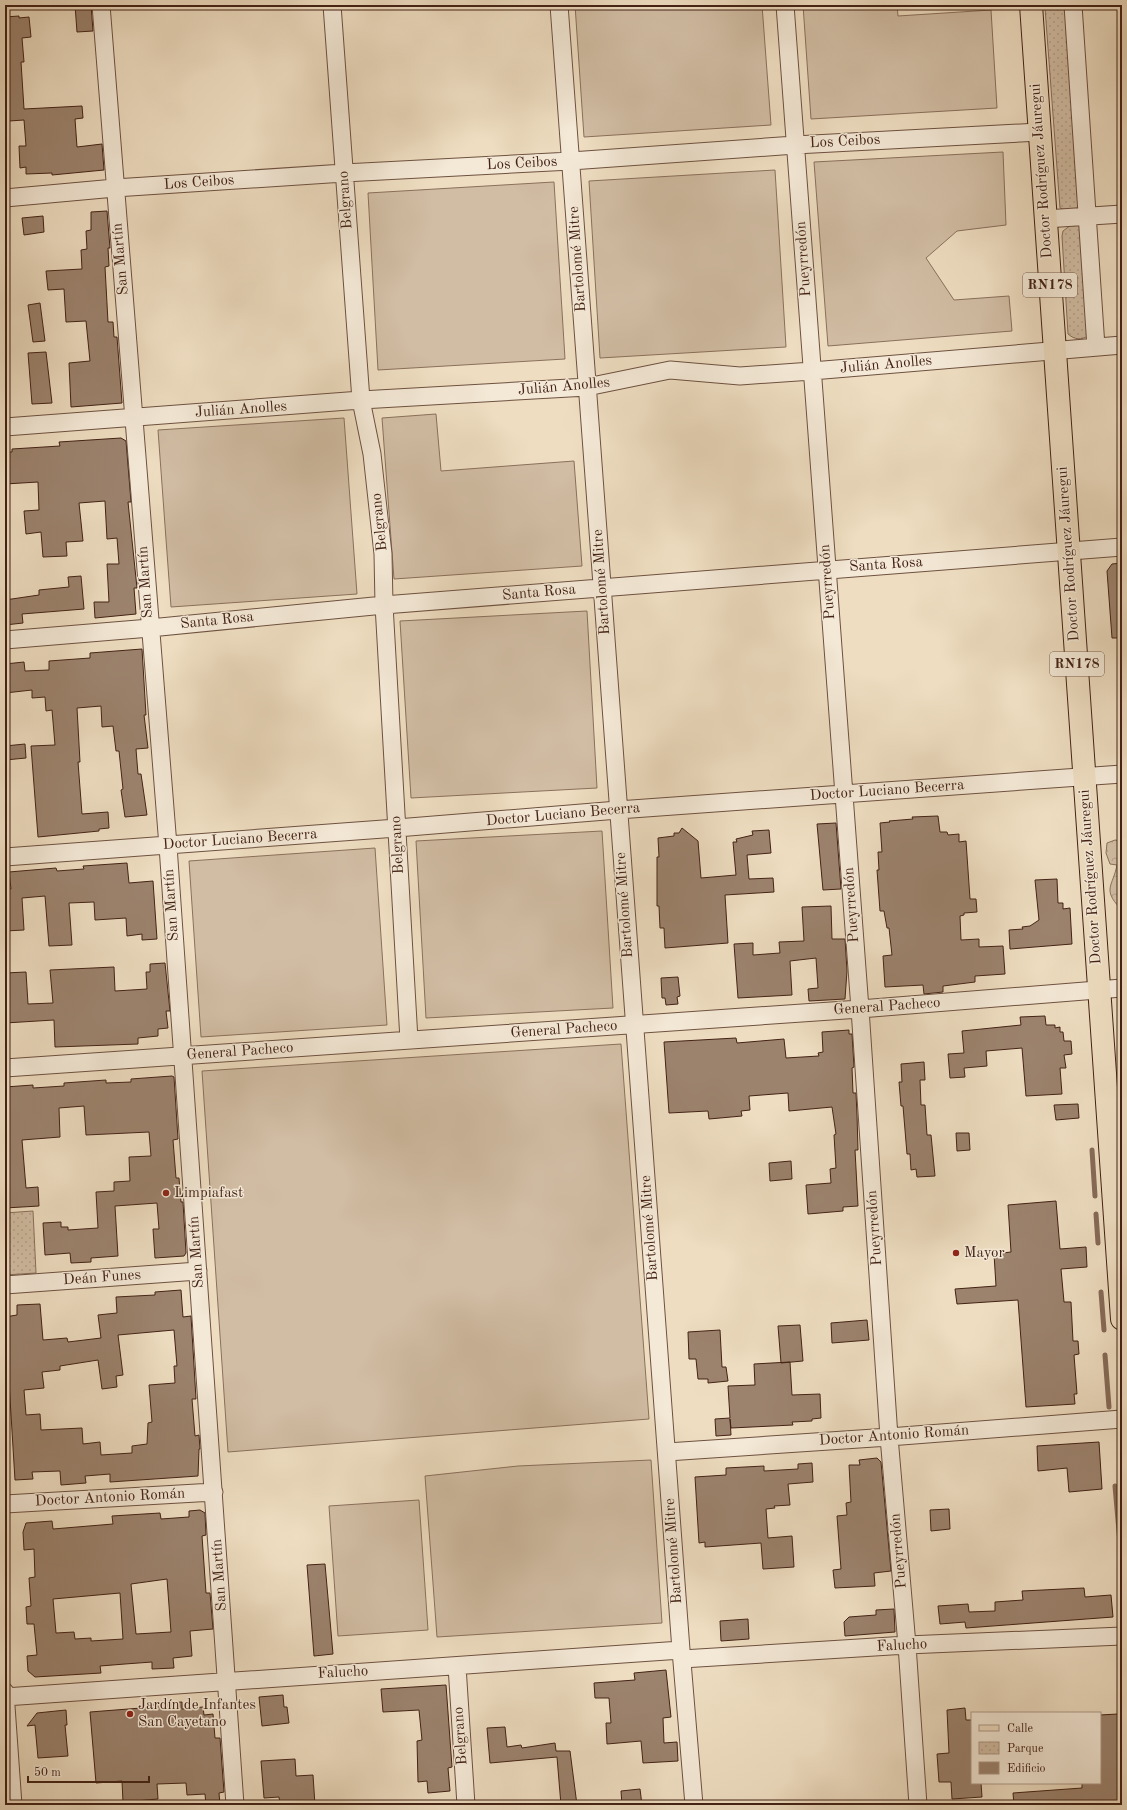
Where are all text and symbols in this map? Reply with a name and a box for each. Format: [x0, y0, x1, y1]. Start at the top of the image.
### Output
street label: Doctor Rodríguez Jáuregui [1028, 83, 1056, 259]
street label: Los Ceibos [809, 133, 881, 151]
street label: Los Ceibos [486, 155, 558, 173]
street label: Belgrano [336, 170, 356, 230]
street label: Los Ceibos [163, 173, 235, 193]
street label: Bartolomé Mitre [567, 206, 589, 312]
street label: Pueyrredón [794, 221, 814, 297]
street label: San Martín [110, 222, 132, 296]
road number: RN178 [1023, 273, 1077, 297]
street label: Julián Anolles [839, 354, 933, 376]
street label: Julián Anolles [517, 376, 611, 398]
street label: Julián Anolles [194, 399, 288, 421]
street label: Doctor Rodríguez Jáuregui [1055, 466, 1083, 642]
street label: Belgrano [369, 492, 391, 552]
street label: Bartolomé Mitre [591, 529, 613, 635]
street label: Pueyrredón [818, 544, 838, 620]
street label: San Martín [136, 545, 156, 619]
street label: Santa Rosa [849, 555, 924, 575]
street label: Santa Rosa [502, 582, 577, 604]
street label: Santa Rosa [180, 610, 255, 632]
road number: RN178 [1050, 652, 1104, 676]
street label: Doctor Luciano Becerra [809, 778, 965, 804]
street label: Doctor Rodríguez Jáuregui [1077, 789, 1105, 965]
street label: Doctor Luciano Becerra [485, 801, 641, 829]
street label: Belgrano [389, 815, 407, 875]
street label: Doctor Luciano Becerra [162, 827, 318, 853]
street label: Bartolomé Mitre [614, 852, 636, 958]
street label: Pueyrredón [842, 867, 862, 943]
street label: San Martín [162, 868, 182, 942]
street label: General Pacheco [833, 996, 941, 1018]
street label: General Pacheco [510, 1019, 618, 1041]
street label: General Pacheco [186, 1041, 294, 1063]
street label: Bartolomé Mitre [639, 1175, 661, 1281]
place label: Limpiafast [174, 1186, 243, 1201]
marker: Limpiafast [161, 1188, 171, 1198]
street label: Pueyrredón [865, 1190, 885, 1266]
street label: San Martín [187, 1215, 207, 1289]
place label: Mayor [964, 1246, 1005, 1261]
marker: Mayor [951, 1248, 961, 1258]
street label: Deán Funes [63, 1268, 141, 1288]
street label: Doctor Antonio Román [818, 1423, 970, 1449]
street label: Doctor Antonio Román [35, 1487, 185, 1509]
street label: Bartolomé Mitre [663, 1498, 685, 1604]
street label: Pueyrredón [888, 1513, 910, 1589]
street label: San Martín [210, 1538, 230, 1612]
street label: Falucho [876, 1637, 928, 1655]
street label: Falucho [317, 1664, 369, 1682]
place label: Jardín de Infantes San Cayetano [138, 1698, 256, 1730]
street label: Belgrano [451, 1706, 471, 1766]
marker: Jardín de Infantes San Cayetano [125, 1709, 135, 1719]
legend [971, 1712, 1101, 1784]
text: Calle [1007, 1723, 1033, 1735]
text: Parque [1007, 1743, 1044, 1755]
scale bar [28, 1758, 149, 1784]
text: Edificio [1007, 1763, 1046, 1775]
text: 50 m [34, 1766, 61, 1779]

